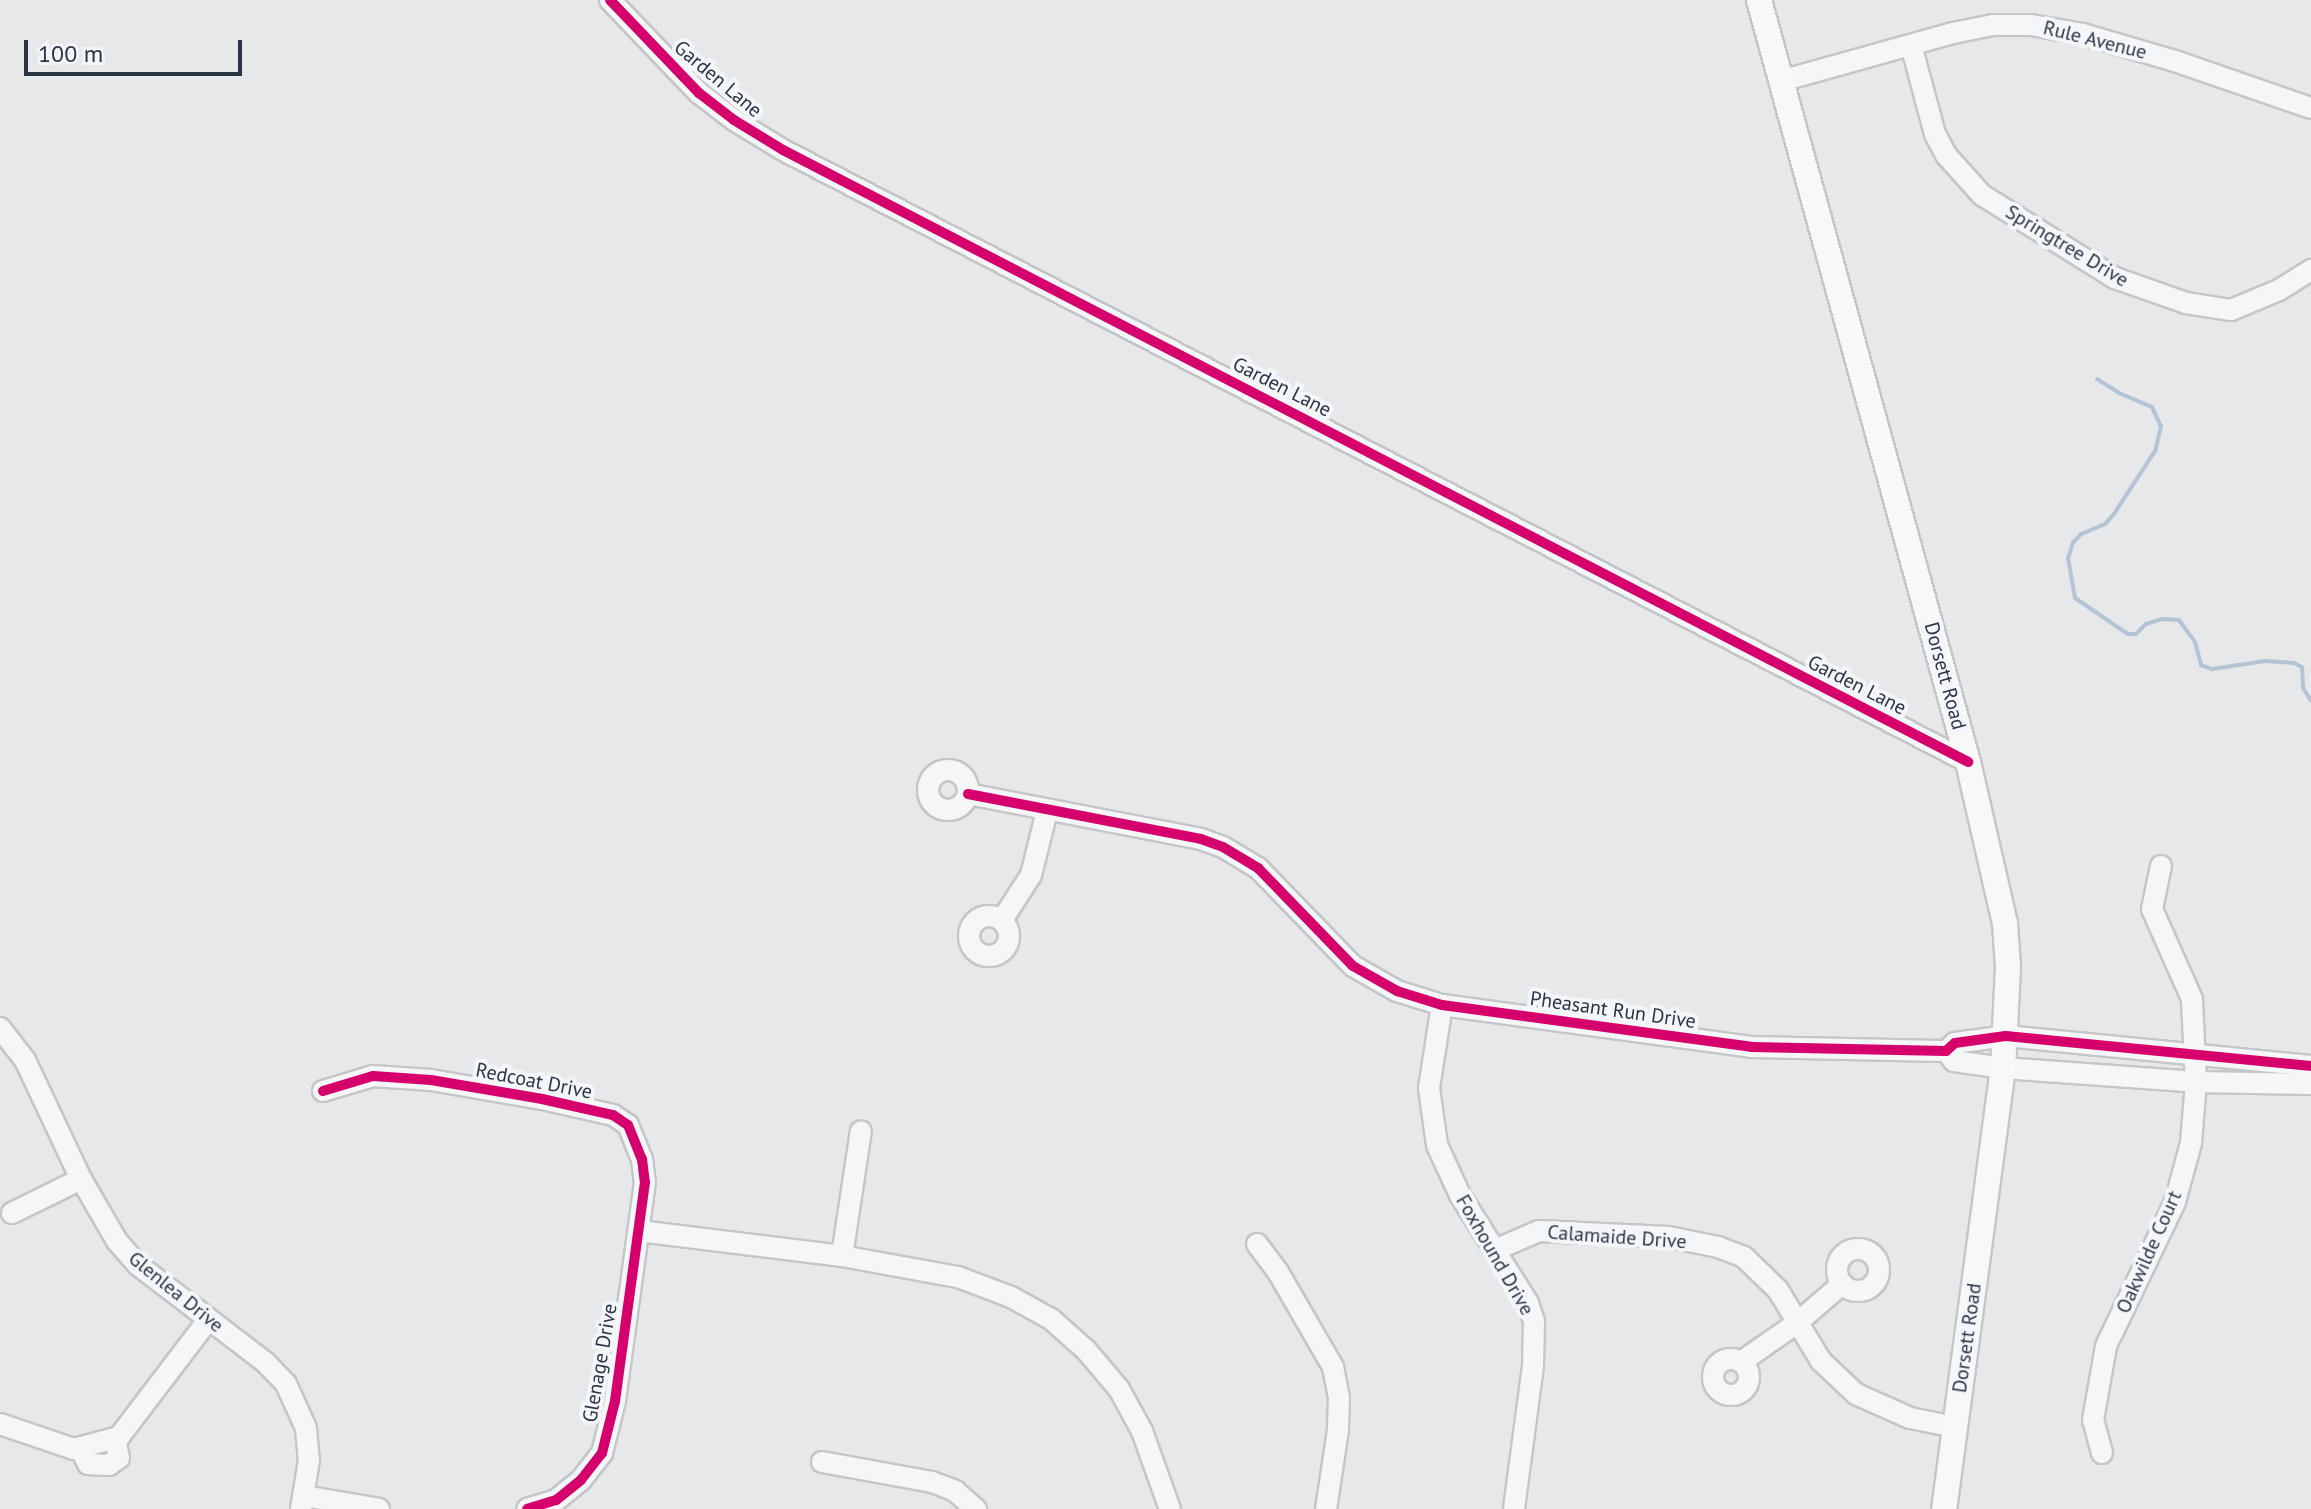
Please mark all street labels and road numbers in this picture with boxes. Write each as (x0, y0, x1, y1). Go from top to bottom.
street label: Rule Avenue (2041, 16, 2149, 64)
street label: Garden Lane (669, 35, 767, 123)
street label: Springtree Drive (2001, 200, 2133, 292)
street label: Garden Lane (1229, 352, 1335, 422)
street label: Dorsett Road (1919, 620, 1971, 732)
street label: Garden Lane (1804, 650, 1910, 720)
street label: Pheasant Run Drive (1529, 986, 1697, 1034)
street label: Redcoat Drive (474, 1058, 594, 1104)
street label: Oakwilde Court (2111, 1187, 2187, 1317)
street label: Foxhound Drive (1451, 1190, 1539, 1320)
street label: Calamaide Drive (1547, 1220, 1687, 1254)
street label: Glenlea Drive (124, 1246, 228, 1338)
street label: Dorsett Road (1947, 1282, 1987, 1394)
street label: Glenage Drive (578, 1302, 622, 1424)

